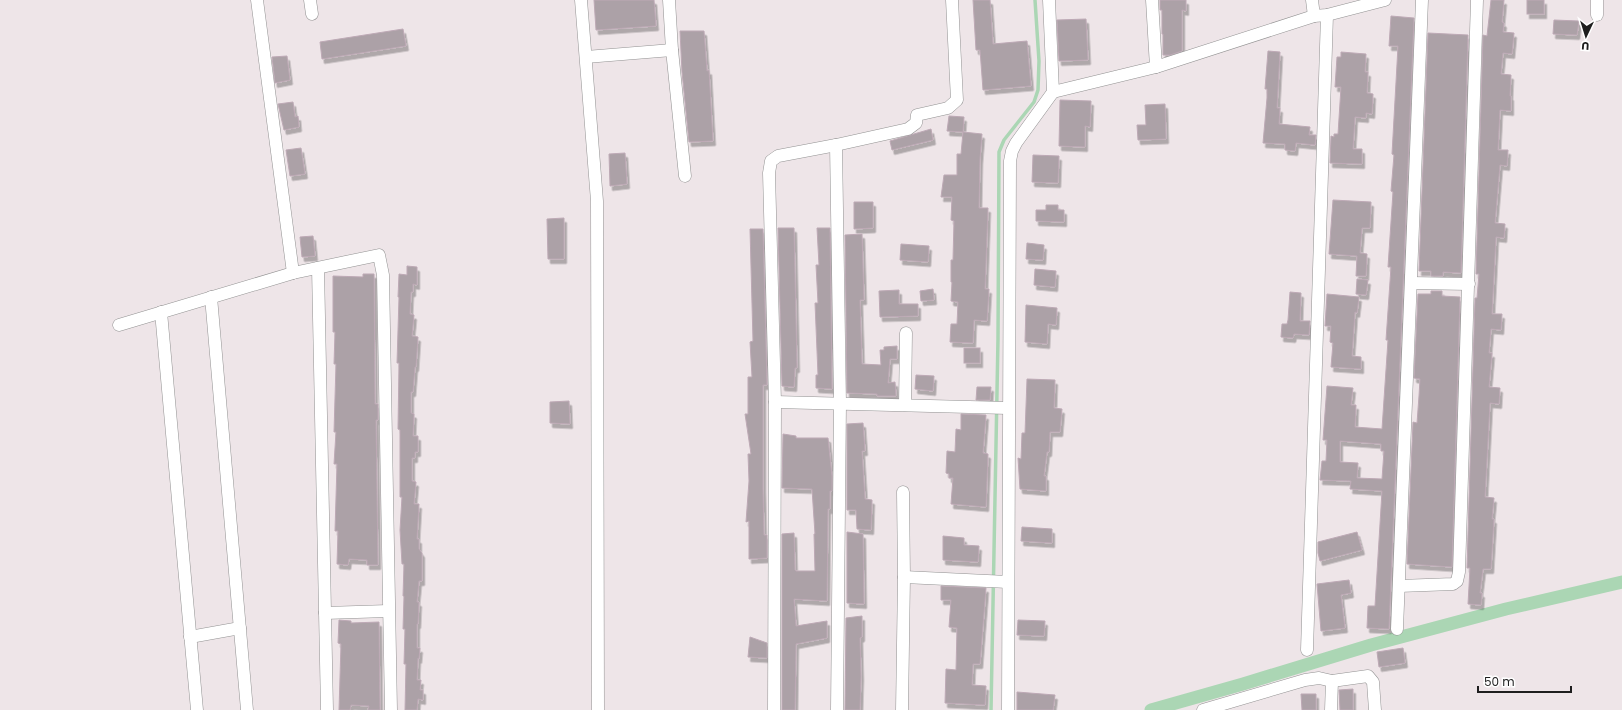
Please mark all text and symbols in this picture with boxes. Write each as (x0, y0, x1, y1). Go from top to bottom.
north arrow (1566, 16, 1606, 56)
text: U (1581, 38, 1590, 54)
scale bar (1478, 668, 1571, 694)
text: 50 m (1484, 673, 1515, 690)

